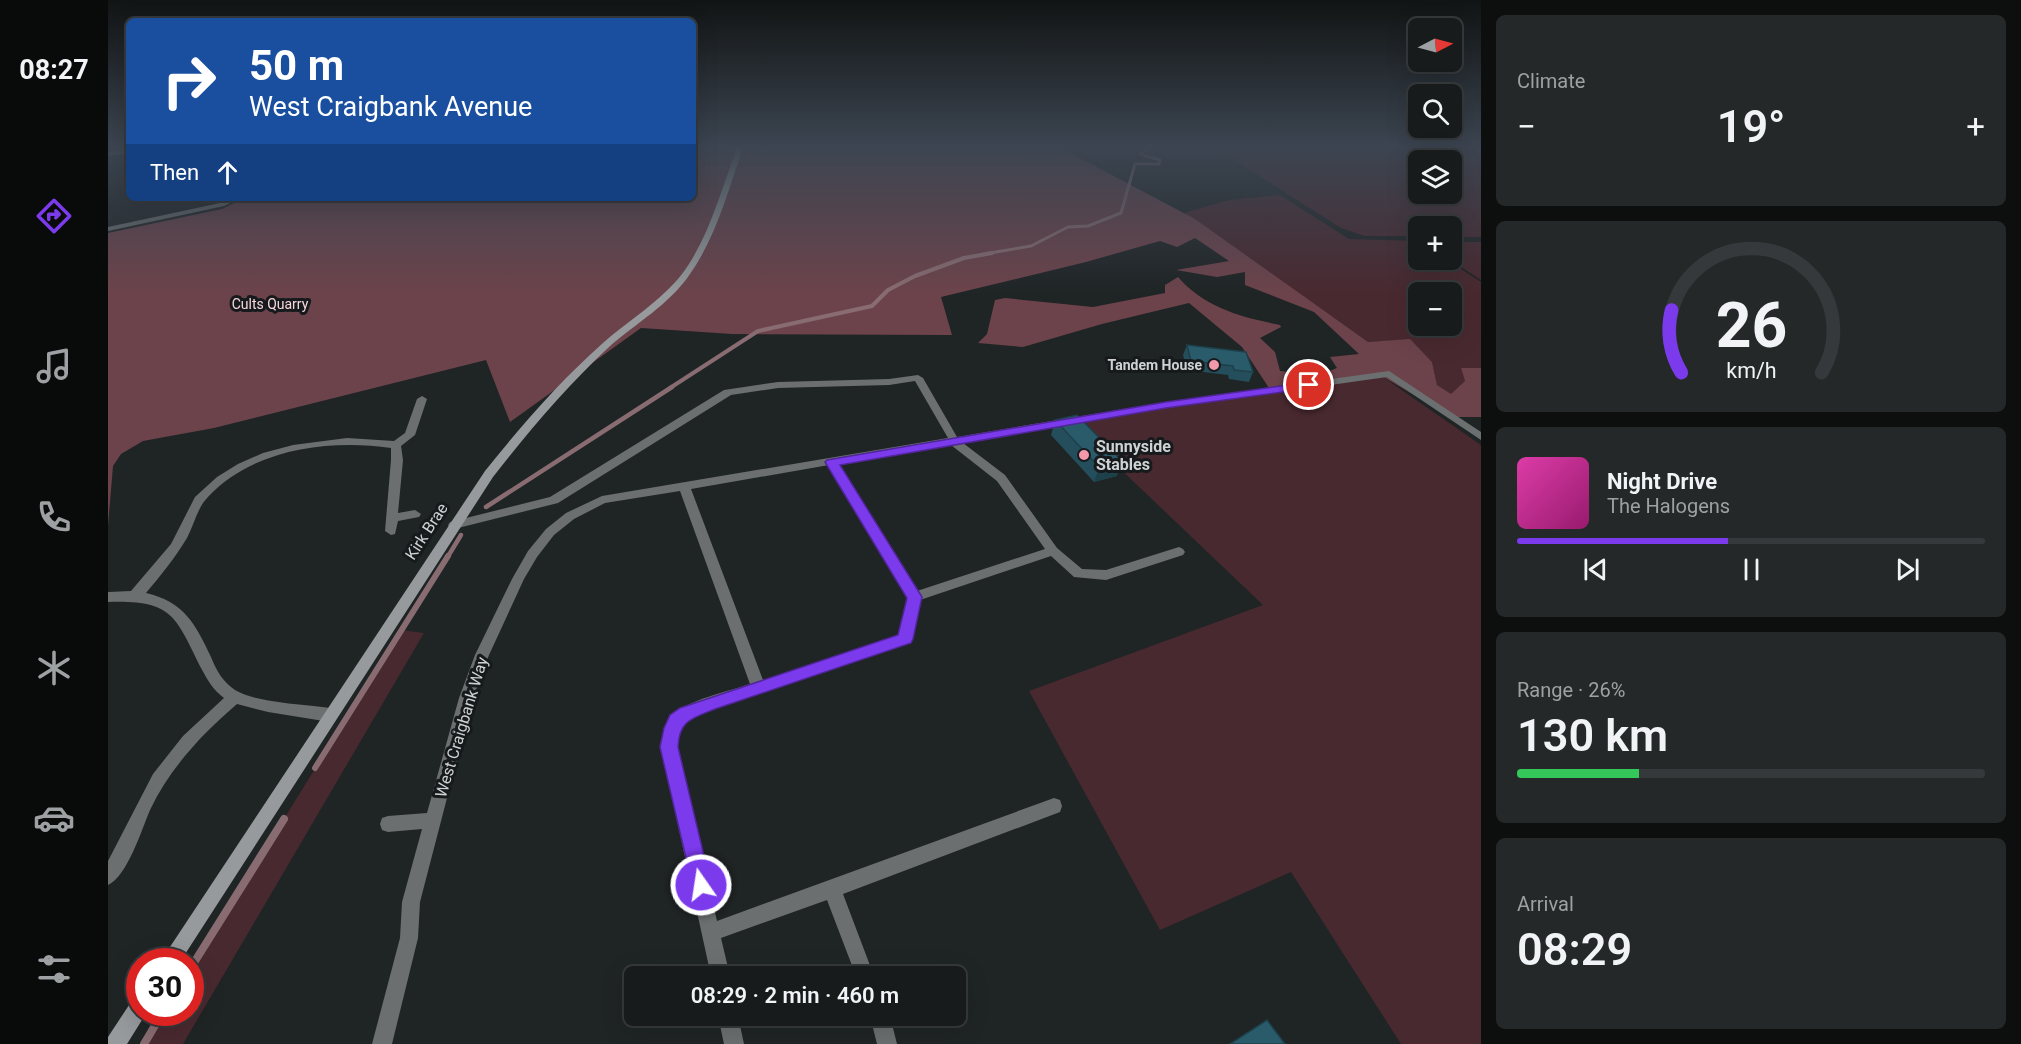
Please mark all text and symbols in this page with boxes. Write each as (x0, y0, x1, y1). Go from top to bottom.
north arrow (1408, 18, 1462, 72)
map controls (1408, 18, 1462, 336)
text: 50 m (249, 41, 344, 90)
icon: right (150, 42, 228, 120)
text: 08:27 (19, 54, 89, 86)
text: Climate (1517, 69, 1585, 93)
button: search (1408, 84, 1462, 138)
text: West Craigbank Avenue (249, 91, 532, 123)
text: 19° (1717, 100, 1785, 153)
text: − (1517, 107, 1536, 146)
text: + (1966, 107, 1985, 146)
button: layers (1408, 150, 1462, 204)
icon: ahead (211, 156, 244, 189)
text: Then (150, 160, 199, 185)
icon: directions (33, 195, 75, 237)
button: + (1408, 216, 1462, 270)
button: − (1408, 282, 1462, 336)
text: 26 (1715, 289, 1787, 362)
park label: Cults Quarry (232, 296, 309, 312)
icon: music (33, 345, 75, 387)
place label: Tandem House (1108, 357, 1202, 373)
marker: Tandem House (1207, 358, 1221, 372)
pin (1283, 359, 1334, 410)
text: km/h (1726, 359, 1776, 384)
icon: arrive (1292, 368, 1325, 401)
place label: Sunnyside Stables (1096, 437, 1171, 474)
marker: Sunnyside Stables (1077, 448, 1091, 462)
text: Night Drive (1607, 469, 1717, 494)
text: The Halogens (1607, 494, 1730, 518)
icon: phone (33, 496, 75, 538)
street label: Kirk Brae (401, 499, 452, 563)
icon: previous (1579, 553, 1612, 586)
icon: pause (1735, 553, 1768, 586)
icon: next (1891, 553, 1924, 586)
icon: climate (33, 647, 75, 689)
street label: West Craigbank Way (431, 654, 492, 800)
text: Range · 26% (1517, 678, 1625, 702)
text: 130 km (1517, 709, 1668, 762)
icon: car (33, 797, 75, 839)
position arrow (669, 853, 733, 917)
text: Arrival (1517, 892, 1574, 916)
text: 08:29 (1517, 923, 1632, 976)
icon: filters (33, 948, 75, 990)
speed limit sign: 30 (126, 948, 204, 1026)
text: 08:29 · 2 min · 460 m (691, 983, 899, 1008)

